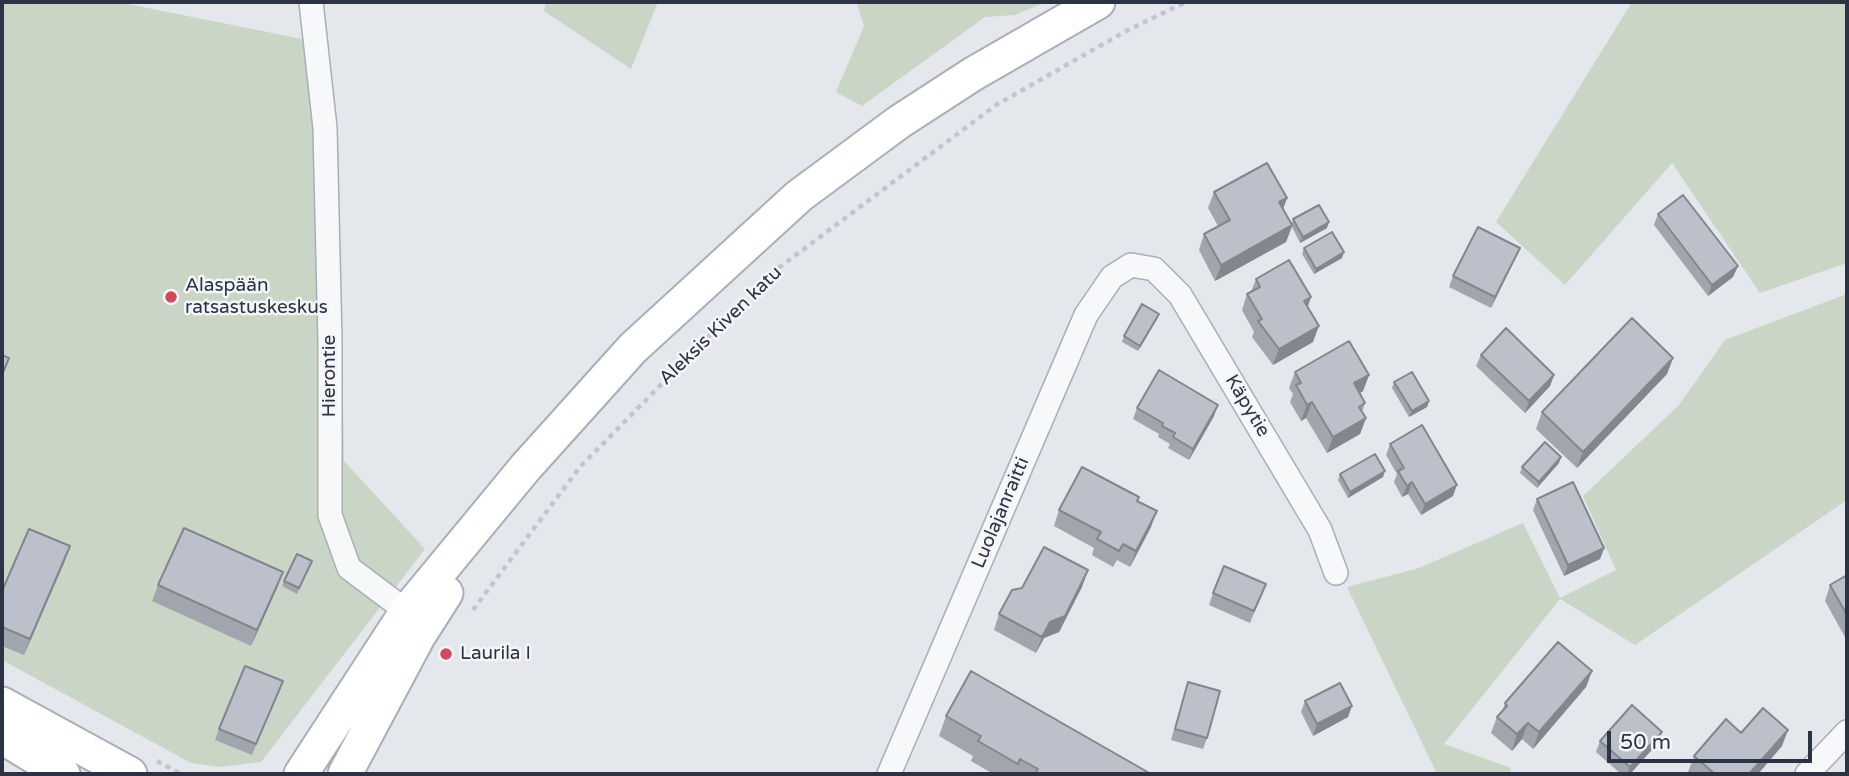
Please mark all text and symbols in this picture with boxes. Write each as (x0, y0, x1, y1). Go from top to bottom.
street label: Aleksis Kiven katu (655, 262, 787, 390)
place label: Alaspään ratsastuskeskus (185, 275, 328, 319)
marker: Alaspään ratsastuskeskus (163, 289, 179, 305)
street label: Hierontie (319, 335, 341, 417)
street label: Käpytie (1220, 371, 1274, 441)
street label: Luolajanraitti (967, 454, 1035, 572)
place label: Laurila I (460, 643, 531, 665)
marker: Laurila I (438, 646, 454, 662)
scale bar (1611, 716, 1816, 760)
text: 50 m (1620, 730, 1671, 755)

